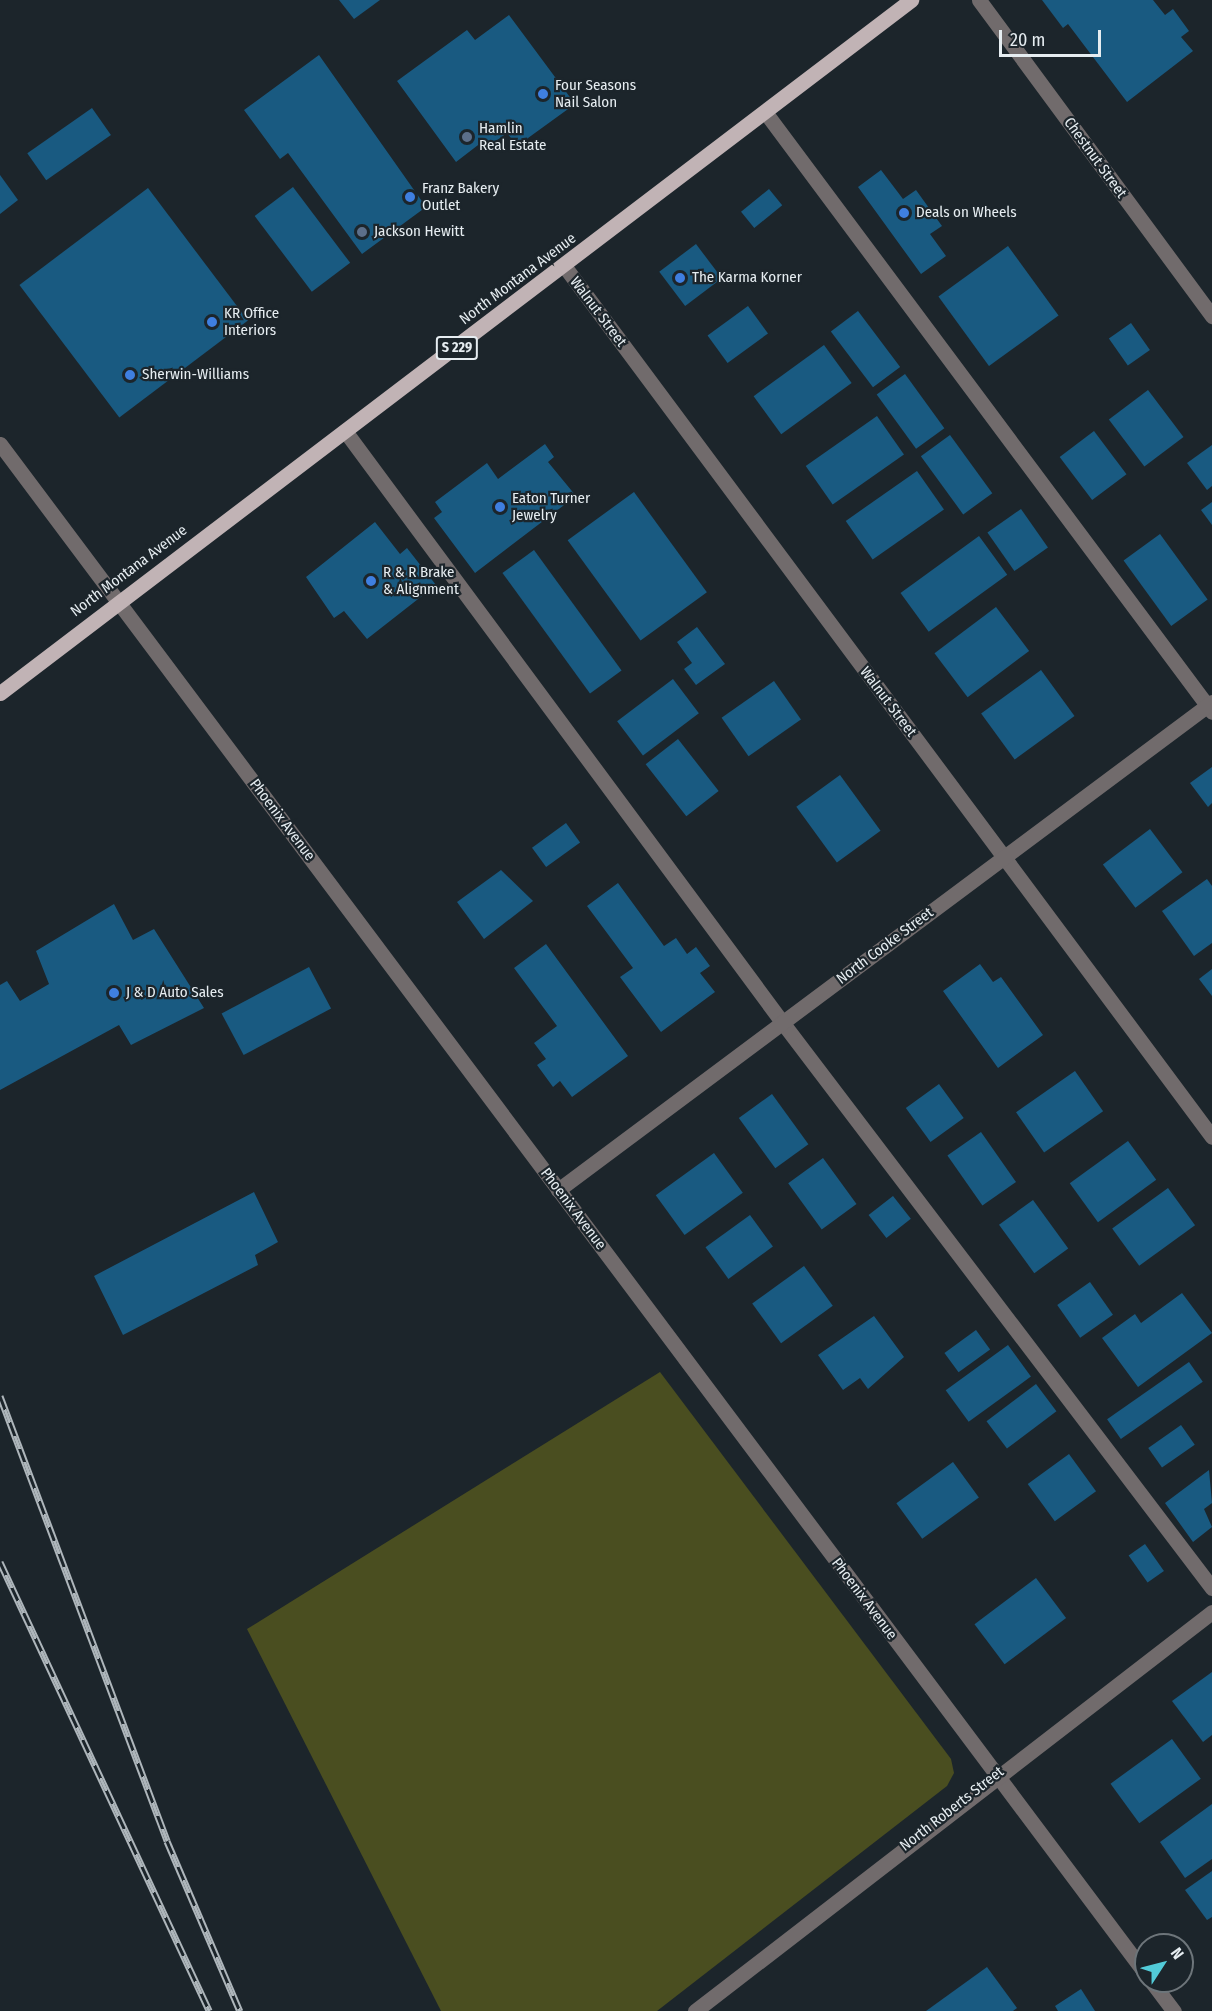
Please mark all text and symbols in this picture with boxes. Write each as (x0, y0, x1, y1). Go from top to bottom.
scale bar (1002, 18, 1104, 56)
text: 20 m (1010, 29, 1045, 51)
place label: Four Seasons Nail Salon (555, 76, 636, 111)
marker: Four Seasons Nail Salon (536, 87, 550, 101)
street label: Chestnut Street (1060, 114, 1130, 202)
place label: Hamlin Real Estate (479, 119, 547, 154)
marker: Hamlin Real Estate (460, 130, 474, 144)
place label: Franz Bakery Outlet (422, 179, 499, 214)
marker: Franz Bakery Outlet (403, 190, 417, 204)
place label: Deals on Wheels (916, 204, 1017, 222)
marker: Deals on Wheels (897, 206, 911, 220)
place label: Jackson Hewitt (374, 223, 464, 241)
marker: Jackson Hewitt (355, 225, 369, 239)
street label: North Montana Avenue (456, 229, 580, 329)
place label: The Karma Korner (692, 269, 802, 287)
marker: The Karma Korner (673, 271, 687, 285)
street label: Walnut Street (566, 273, 630, 351)
place label: KR Office Interiors (224, 304, 279, 339)
marker: KR Office Interiors (205, 315, 219, 329)
road number: S 229 (434, 337, 480, 359)
place label: Sherwin-Williams (142, 366, 249, 384)
marker: Sherwin-Williams (123, 368, 137, 382)
place label: Eaton Turner Jewelry (512, 489, 590, 524)
marker: Eaton Turner Jewelry (493, 500, 507, 514)
street label: North Montana Avenue (67, 521, 191, 621)
place label: R & R Brake & Alignment (383, 563, 459, 598)
marker: R & R Brake & Alignment (364, 574, 378, 588)
street label: Walnut Street (856, 663, 920, 741)
street label: Phoenix Avenue (245, 776, 319, 864)
street label: North Cooke Street (833, 904, 937, 988)
place label: J & D Auto Sales (126, 984, 224, 1002)
marker: J & D Auto Sales (107, 986, 121, 1000)
street label: Phoenix Avenue (536, 1165, 610, 1253)
street label: Phoenix Avenue (827, 1555, 901, 1643)
street label: North Roberts Street (897, 1763, 1007, 1855)
north arrow (1134, 1933, 1194, 1993)
text: N (1167, 1944, 1188, 1963)

